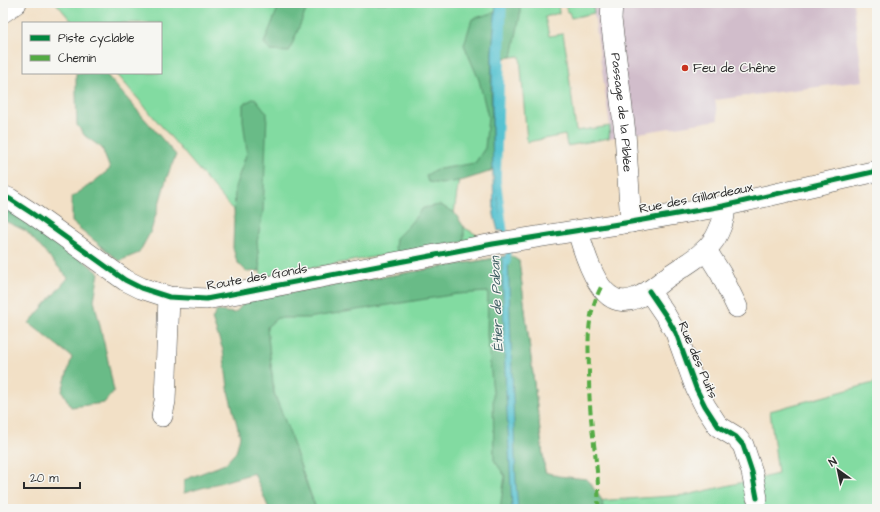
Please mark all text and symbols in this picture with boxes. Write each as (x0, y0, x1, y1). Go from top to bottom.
legend (22, 22, 162, 74)
text: Piste cyclable (58, 30, 135, 48)
text: Chemin (58, 50, 96, 67)
street label: Passage de la Piblée (606, 52, 637, 173)
place label: Feu de Chêne (693, 59, 776, 77)
marker: Feu de Chêne (680, 63, 690, 73)
street label: Rue des Gillardeaux (638, 178, 755, 218)
water label: Étier de Paban (485, 255, 509, 352)
street label: Route des Gonds (205, 259, 309, 295)
street label: Rue des Puits (674, 319, 723, 402)
north arrow (818, 450, 858, 490)
text: N (826, 454, 840, 470)
scale bar (24, 464, 80, 490)
text: 20 m (30, 470, 59, 487)

